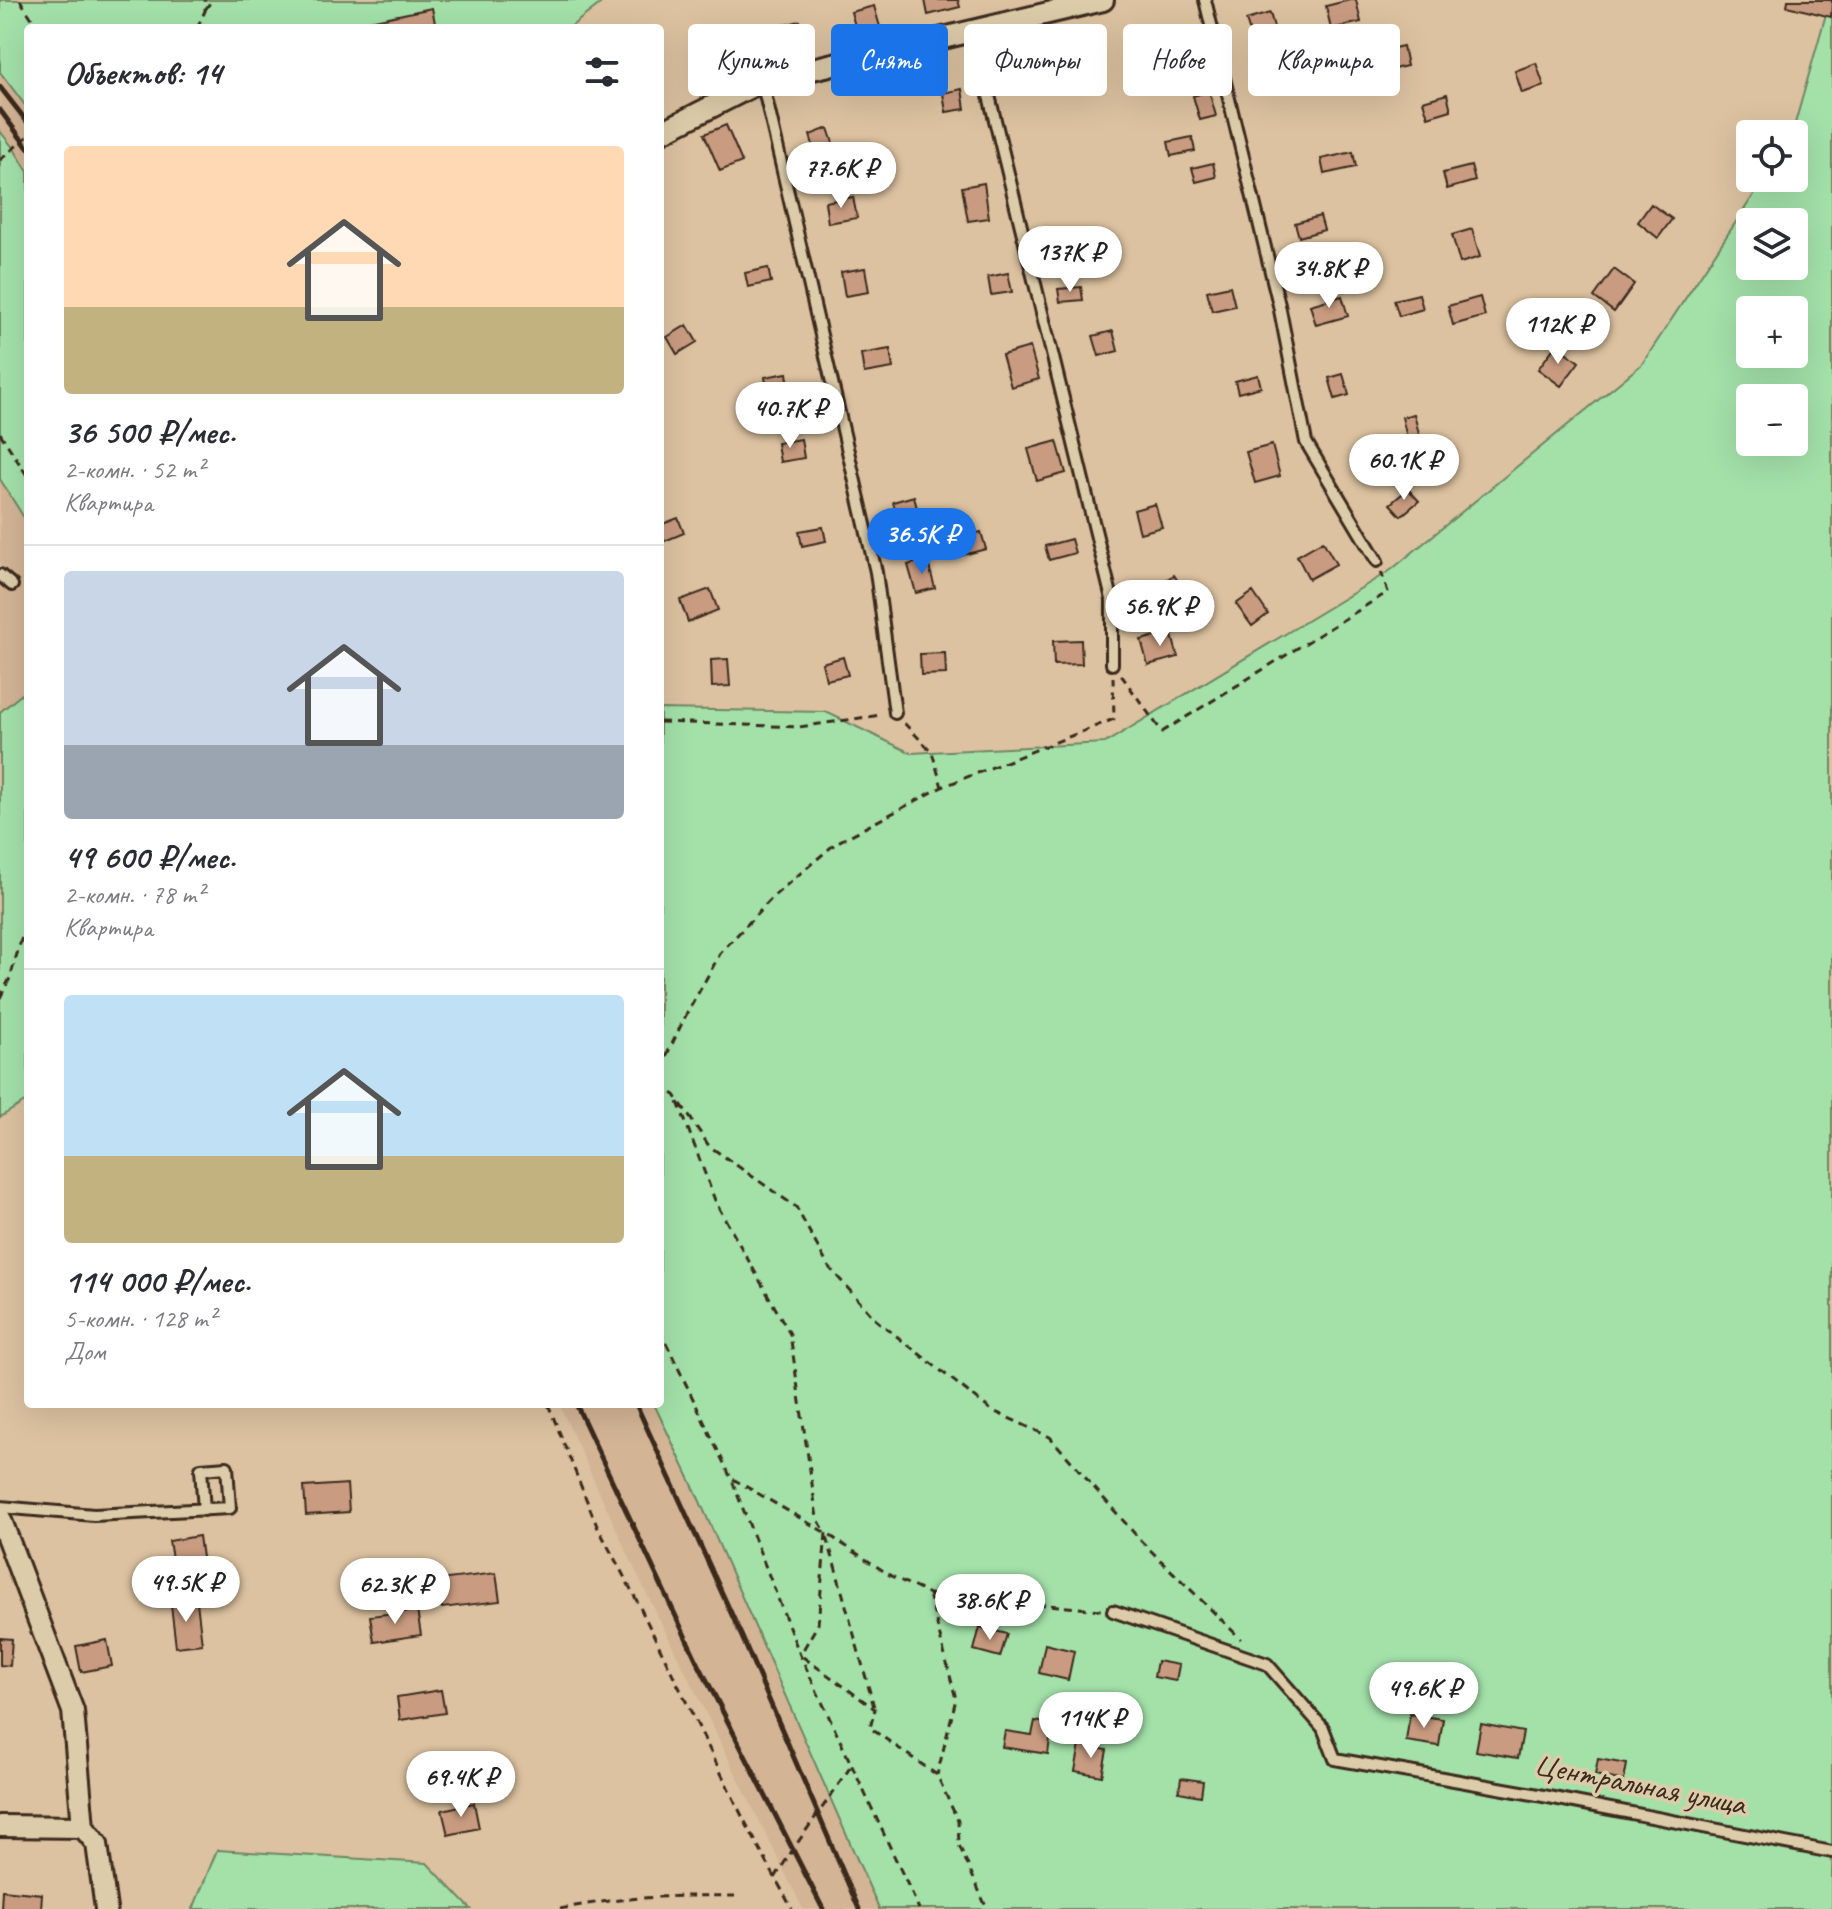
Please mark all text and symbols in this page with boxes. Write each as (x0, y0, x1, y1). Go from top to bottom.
chip: Купить (688, 24, 815, 96)
chip: Снять (831, 24, 948, 96)
chip: Фильтры (964, 24, 1107, 96)
chip: Новое (1123, 24, 1232, 96)
chip: Квартира (1248, 24, 1400, 96)
icon: filters (580, 50, 624, 94)
text: Объектов: 14 (64, 51, 222, 94)
map controls (1736, 120, 1808, 456)
button: locate (1736, 120, 1808, 192)
pin: 77.6K ₽ (767, 142, 915, 210)
text: 77.6K ₽ (804, 151, 878, 184)
icon: home (272, 198, 416, 342)
button: layers (1736, 208, 1808, 280)
pin: 137K ₽ (1005, 226, 1135, 294)
text: 137K ₽ (1036, 235, 1104, 268)
pin: 34.8K ₽ (1255, 242, 1403, 310)
text: 34.8K ₽ (1292, 251, 1366, 284)
button: + (1736, 296, 1808, 368)
pin: 112K ₽ (1493, 298, 1623, 366)
text: 112K ₽ (1524, 307, 1592, 340)
pin: 40.7K ₽ (716, 382, 864, 450)
button: − (1736, 384, 1808, 456)
text: 40.7K ₽ (753, 391, 827, 424)
text: 36 500 ₽/мес. (64, 410, 235, 453)
pin: 60.1K ₽ (1330, 434, 1478, 502)
text: 60.1K ₽ (1367, 443, 1441, 476)
text: 2-комн. · 52 m² (64, 453, 204, 486)
text: Квартира (64, 486, 153, 519)
pin: 36.5K ₽ (848, 508, 996, 576)
text: 36.5K ₽ (885, 517, 959, 550)
pin: 56.9K ₽ (1086, 580, 1234, 648)
text: 56.9K ₽ (1123, 589, 1197, 622)
icon: home (272, 623, 416, 767)
text: 49 600 ₽/мес. (64, 835, 236, 878)
text: 2-комн. · 78 m² (64, 878, 204, 911)
text: Квартира (64, 911, 153, 944)
icon: home (272, 1047, 416, 1191)
text: 114 000 ₽/мес. (64, 1259, 251, 1302)
text: 5-комн. · 128 m² (64, 1302, 216, 1335)
text: Дом (64, 1335, 106, 1368)
pin: 49.5K ₽ (112, 1556, 260, 1624)
pin: 62.3K ₽ (321, 1558, 469, 1626)
text: 49.5K ₽ (150, 1565, 222, 1598)
text: 62.3K ₽ (358, 1567, 432, 1600)
pin: 38.6K ₽ (916, 1574, 1064, 1642)
text: 38.6K ₽ (953, 1583, 1027, 1616)
pin: 49.6K ₽ (1350, 1662, 1498, 1730)
text: 49.6K ₽ (1387, 1671, 1461, 1704)
pin: 114K ₽ (1026, 1692, 1156, 1760)
text: 114K ₽ (1057, 1701, 1125, 1734)
street label: Центральная улица (1531, 1743, 1751, 1825)
pin: 69.4K ₽ (387, 1751, 535, 1819)
text: 69.4K ₽ (424, 1760, 498, 1793)

